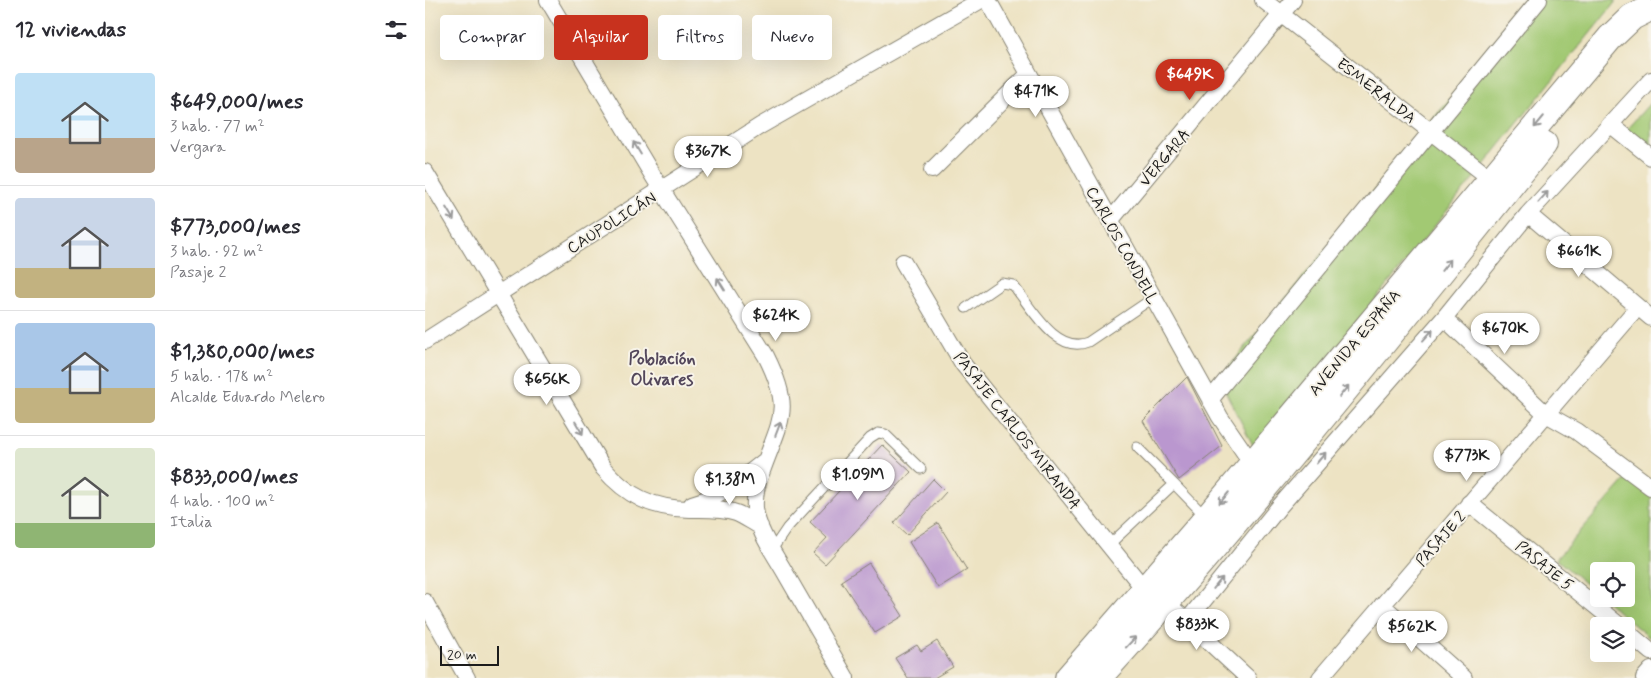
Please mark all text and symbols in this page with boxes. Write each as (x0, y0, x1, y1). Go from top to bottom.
chip: Comprar (440, 15, 544, 60)
chip: Alquilar (554, 15, 648, 60)
chip: Filtros (658, 15, 742, 60)
chip: Nuevo (752, 15, 832, 60)
text: 12 viviendas (15, 16, 126, 44)
icon: filters (382, 16, 410, 44)
street label: ESMERALDA (1332, 54, 1420, 129)
pin: $649K (1155, 58, 1225, 101)
text: $649K (1166, 64, 1214, 85)
pin: $471K (1001, 76, 1071, 118)
text: $471K (1014, 81, 1058, 102)
text: $649,000/mes (170, 88, 303, 116)
icon: home (55, 93, 115, 153)
text: 3 hab. · 77 m² (170, 116, 265, 137)
one-way arrow (1533, 116, 1545, 129)
street label: VERGARA (1135, 125, 1196, 191)
pin: $367K (673, 136, 743, 178)
text: Vergara (170, 137, 226, 158)
text: $367K (685, 141, 731, 162)
one-way arrow (631, 142, 641, 156)
street label: CARLOS CONDELL (1081, 183, 1163, 309)
street label: CAUPOLICÁN (563, 187, 660, 259)
one-way arrow (1537, 191, 1549, 204)
one-way arrow (445, 207, 455, 221)
text: $773,000/mes (170, 213, 301, 241)
icon: home (55, 218, 115, 278)
pin: $661K (1544, 236, 1614, 278)
text: 3 hab. · 92 m² (170, 241, 263, 262)
text: $661K (1557, 241, 1601, 262)
one-way arrow (1440, 259, 1451, 272)
text: Pasaje 2 (170, 262, 226, 283)
one-way arrow (715, 277, 726, 291)
street label: AVENIDA ESPAÑA (1304, 285, 1406, 401)
pin: $624K (741, 300, 811, 342)
text: $624K (753, 305, 799, 326)
pin: $670K (1470, 312, 1540, 355)
text: $670K (1482, 318, 1528, 339)
one-way arrow (1422, 329, 1434, 342)
text: $1,380,000/mes (170, 338, 315, 366)
icon: home (55, 343, 115, 403)
district label: Población Olivares (628, 347, 696, 392)
street label: PASAJE CARLOS MIRANDA (949, 348, 1085, 514)
pin: $656K (512, 364, 582, 406)
text: 5 hab. · 178 m² (170, 366, 273, 387)
text: $656K (525, 369, 569, 390)
one-way arrow (1338, 385, 1349, 398)
text: Alcalde Eduardo Melero (170, 387, 325, 408)
one-way arrow (575, 421, 585, 435)
one-way arrow (774, 422, 783, 437)
pin: $773K (1432, 440, 1502, 482)
text: $773K (1445, 445, 1490, 466)
one-way arrow (1316, 452, 1327, 465)
pin: $1.09M (817, 458, 899, 501)
text: $833,000/mes (170, 463, 298, 491)
pin: $1.38M (689, 464, 771, 506)
text: $1.09M (832, 464, 884, 485)
icon: home (55, 468, 115, 528)
text: $1.38M (705, 469, 755, 490)
text: 4 hab. · 100 m² (170, 491, 275, 512)
one-way arrow (1218, 491, 1229, 504)
street label: PASAJE 2 (1411, 507, 1471, 571)
text: Italia (170, 512, 212, 533)
street label: PASAJE 5 (1511, 536, 1577, 596)
map controls (1590, 562, 1635, 662)
button: locate (1590, 562, 1635, 607)
one-way arrow (1212, 577, 1223, 590)
pin: $833K (1162, 608, 1232, 651)
pin: $562K (1377, 610, 1447, 653)
text: $833K (1175, 614, 1219, 635)
text: $562K (1388, 616, 1436, 637)
button: layers (1590, 617, 1635, 662)
one-way arrow (1125, 636, 1137, 649)
scale bar (440, 643, 499, 666)
text: 20 m (447, 646, 477, 664)

